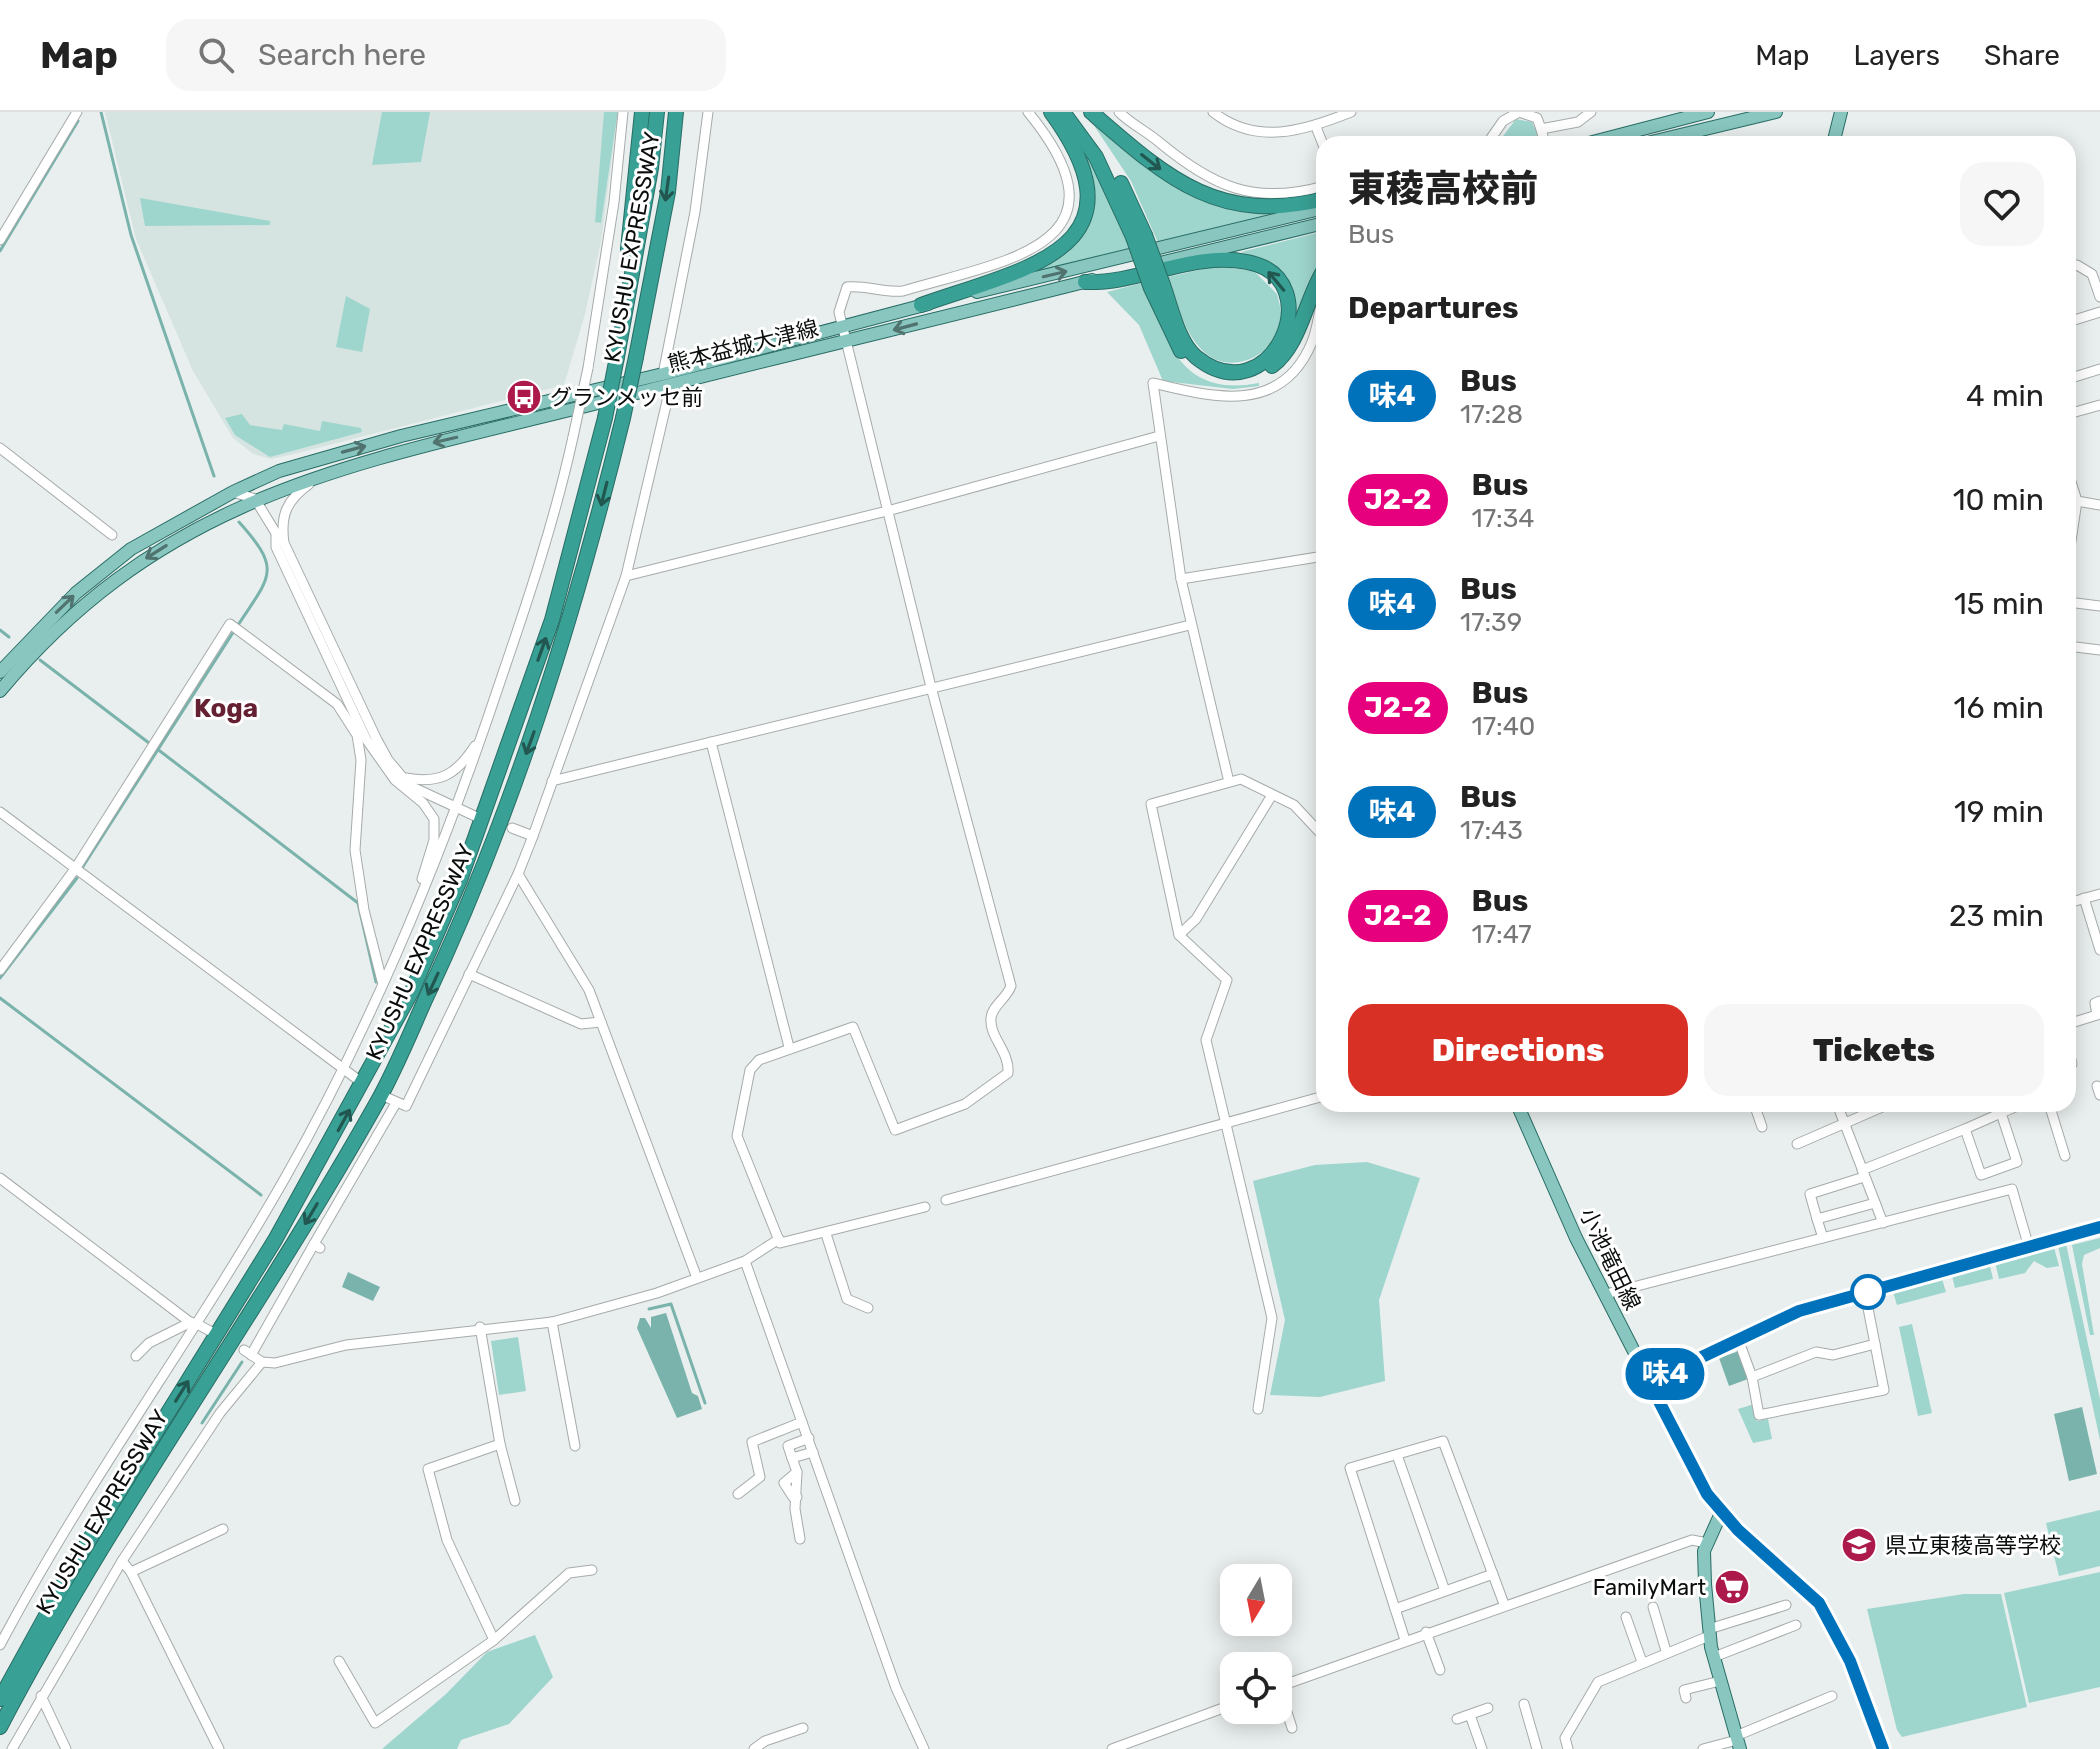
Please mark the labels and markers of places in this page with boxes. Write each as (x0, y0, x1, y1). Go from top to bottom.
bus stop icon: グランメッセ前 (505, 378, 543, 416)
place label: グランメッセ前 (550, 384, 703, 411)
unlabelled marker (1851, 1275, 1885, 1309)
school or university icon: 県立東稜高等学校 (1840, 1526, 1878, 1564)
place label: 県立東稜高等学校 (1885, 1532, 2061, 1559)
supermarket icon: FamilyMart (1713, 1568, 1751, 1606)
place label: FamilyMart (1593, 1574, 1706, 1601)

